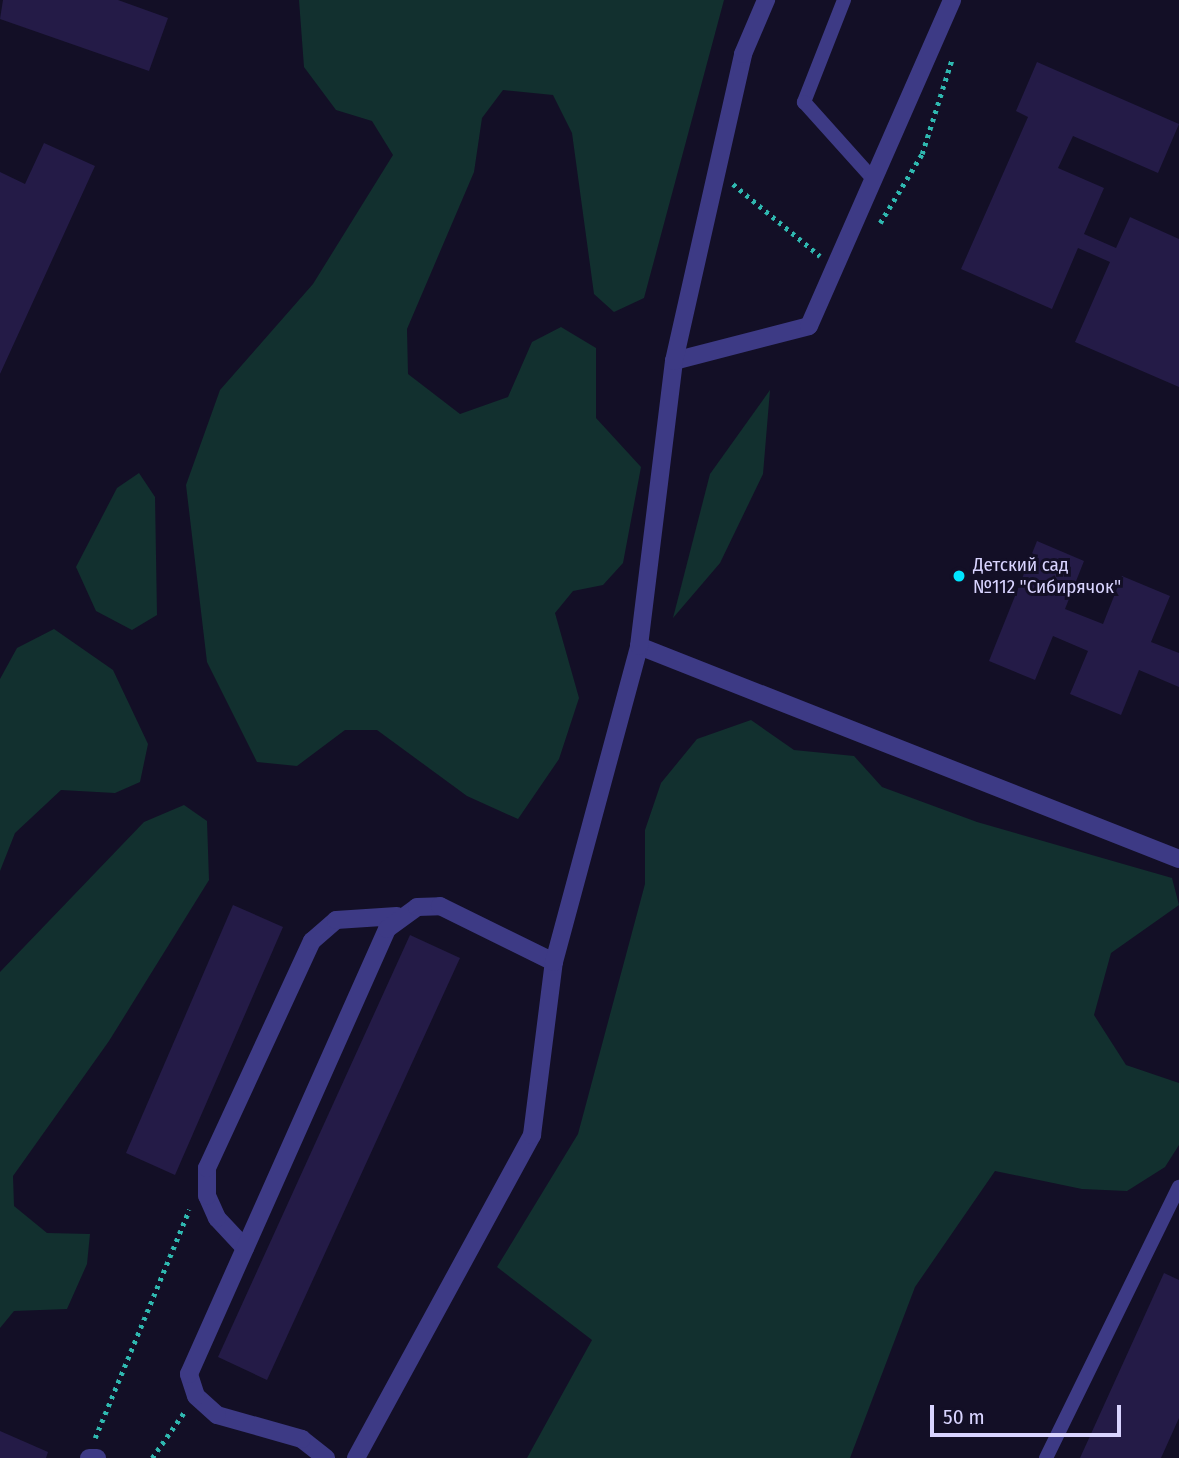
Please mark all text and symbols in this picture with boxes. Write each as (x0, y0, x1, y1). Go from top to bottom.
place label: Детский сад №112 "Сибирячок" (973, 554, 1121, 598)
marker: Детский сад №112 "Сибирячок" (951, 568, 967, 584)
scale bar (934, 1392, 1125, 1436)
text: 50 m (943, 1404, 985, 1430)

